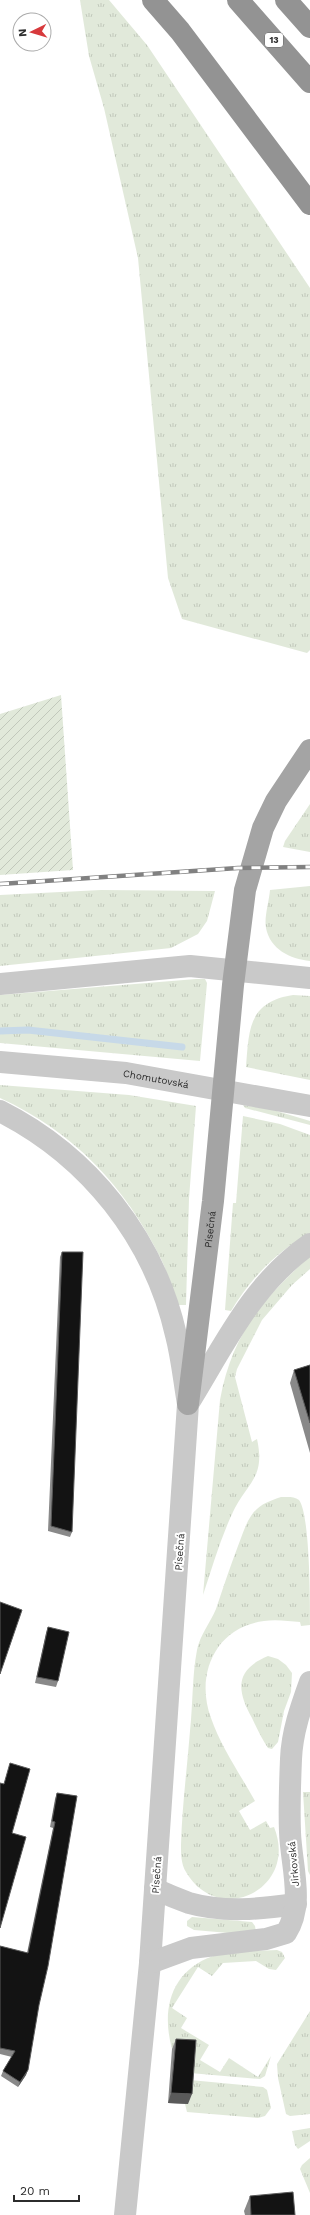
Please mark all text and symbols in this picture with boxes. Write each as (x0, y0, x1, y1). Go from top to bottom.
north arrow (12, 12, 52, 52)
text: N (16, 28, 29, 37)
road number: 13 (265, 33, 283, 47)
street label: Chomutovská (122, 1068, 190, 1090)
street label: Písečná (202, 1210, 218, 1249)
street label: Písečná (173, 1533, 186, 1571)
street label: Jirkovská (286, 1841, 301, 1887)
street label: Písečná (150, 1856, 163, 1894)
scale bar (14, 2177, 79, 2203)
text: 20 m (20, 2184, 50, 2198)

